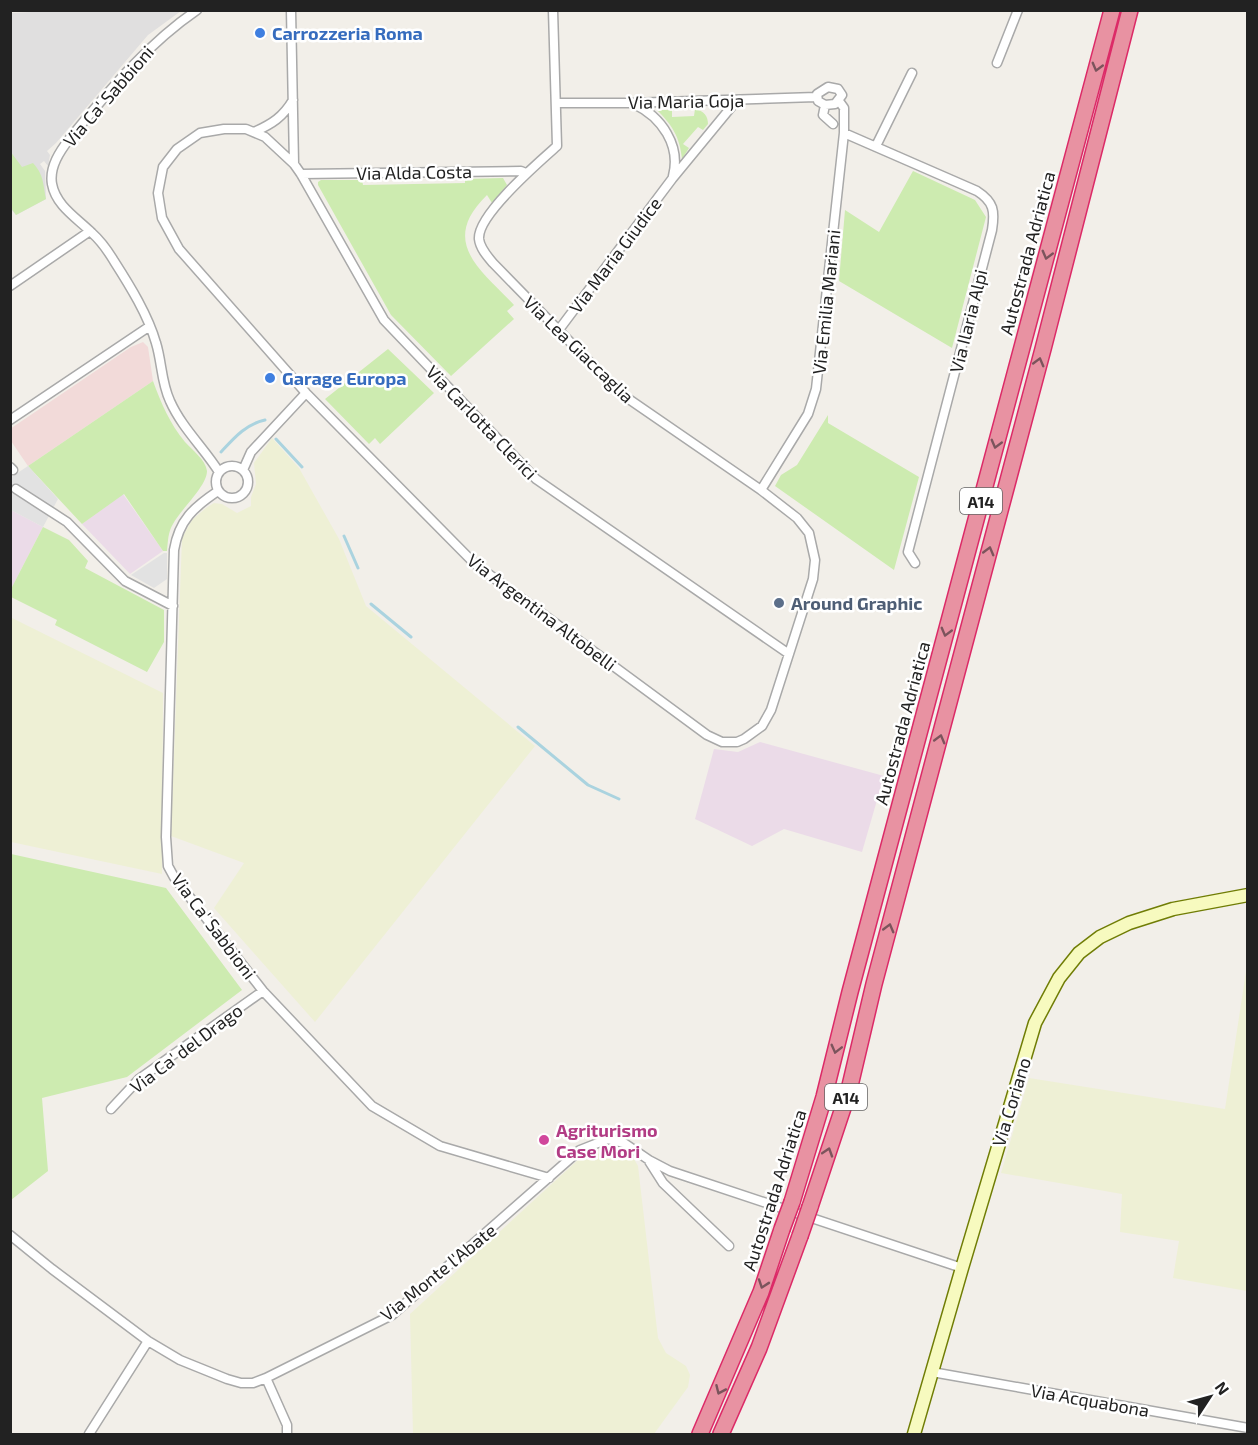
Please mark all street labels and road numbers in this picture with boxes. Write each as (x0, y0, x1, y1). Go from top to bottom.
street label: Via Ca' Sabbioni (58, 41, 158, 151)
street label: Via Maria Goja (628, 89, 744, 113)
street label: Via Alda Costa (356, 160, 472, 184)
street label: Autostrada Adriatica (995, 169, 1059, 337)
street label: Via Maria Giudice (564, 193, 666, 317)
street label: Via Emilia Mariani (807, 228, 845, 376)
street label: Via Ilaria Alpi (945, 267, 991, 375)
street label: Via Lea Giaccaglia (519, 291, 639, 407)
street label: Via Carlotta Clerici (422, 360, 542, 484)
road number: A14 (960, 488, 1002, 514)
street label: Via Argentina Altobelli (463, 549, 621, 675)
street label: Autostrada Adriatica (870, 639, 934, 807)
street label: Via Ca' Sabbioni (167, 869, 261, 983)
street label: Via Ca' del Drago (125, 999, 247, 1097)
street label: Via Coriano (987, 1055, 1035, 1149)
road number: A14 (825, 1084, 867, 1110)
street label: Autostrada Adriatica (738, 1106, 810, 1274)
street label: Via Monte l'Abate (376, 1219, 500, 1325)
street label: Via Acquabona (1029, 1379, 1151, 1421)

